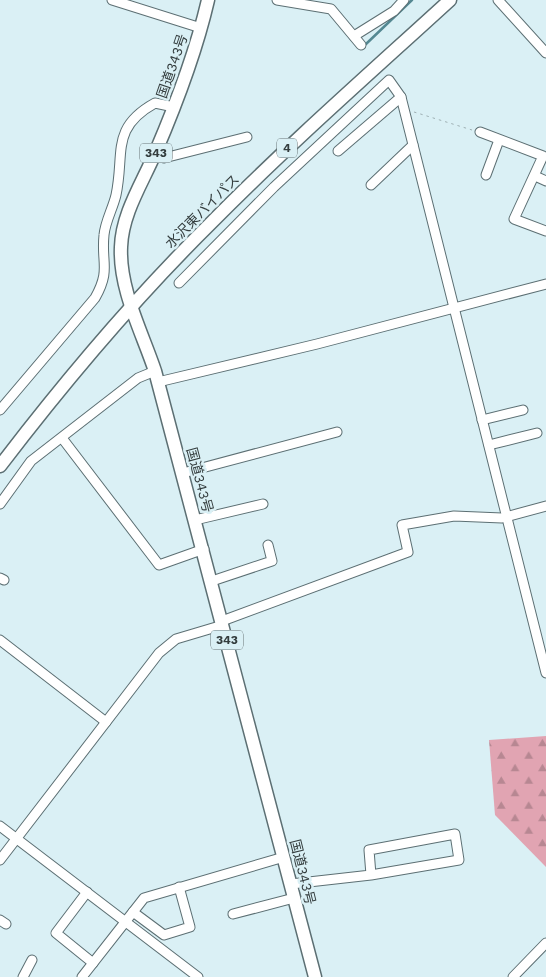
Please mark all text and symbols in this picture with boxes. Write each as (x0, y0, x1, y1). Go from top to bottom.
street label: 国道343号 (154, 32, 190, 100)
road number: 4 (277, 138, 297, 158)
road number: 343 (140, 144, 172, 162)
street label: 水沢東バイパス (162, 171, 242, 251)
street label: 国道343号 (184, 446, 216, 514)
road number: 343 (211, 630, 243, 650)
street label: 国道343号 (287, 838, 319, 906)

